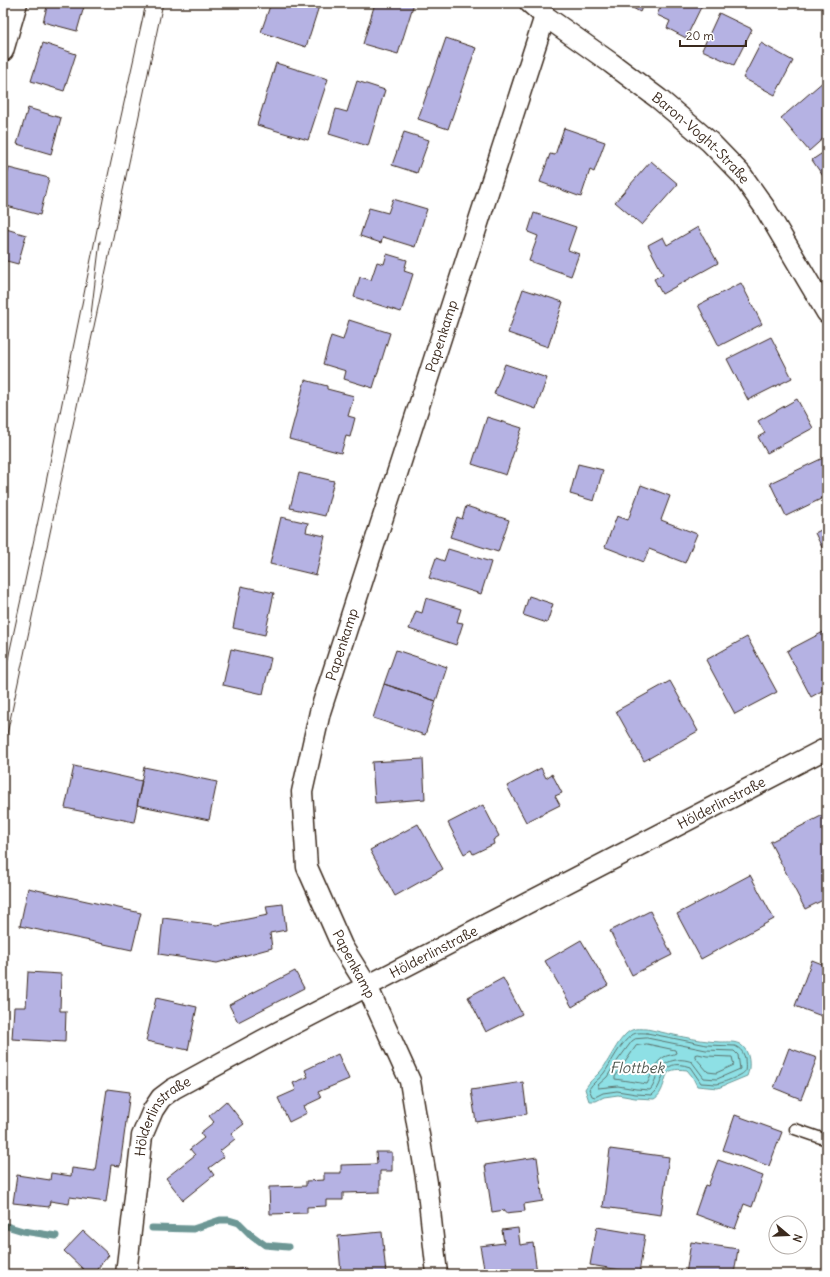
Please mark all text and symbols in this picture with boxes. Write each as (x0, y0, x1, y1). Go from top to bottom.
scale bar (680, 22, 746, 48)
text: 20 m (686, 28, 714, 43)
street label: Baron-Voght-Straße (648, 88, 754, 187)
street label: Papenkamp (421, 298, 462, 375)
street label: Papenkamp (322, 606, 362, 683)
street label: Hölderlinstraße (674, 773, 768, 833)
street label: Hölderlinstraße (386, 922, 481, 982)
street label: Papenkamp (328, 927, 380, 1001)
water label: Flottbek (610, 1058, 665, 1077)
street label: Hölderlinstraße (131, 1072, 194, 1157)
north arrow (768, 1215, 808, 1255)
text: N (790, 1232, 805, 1244)

